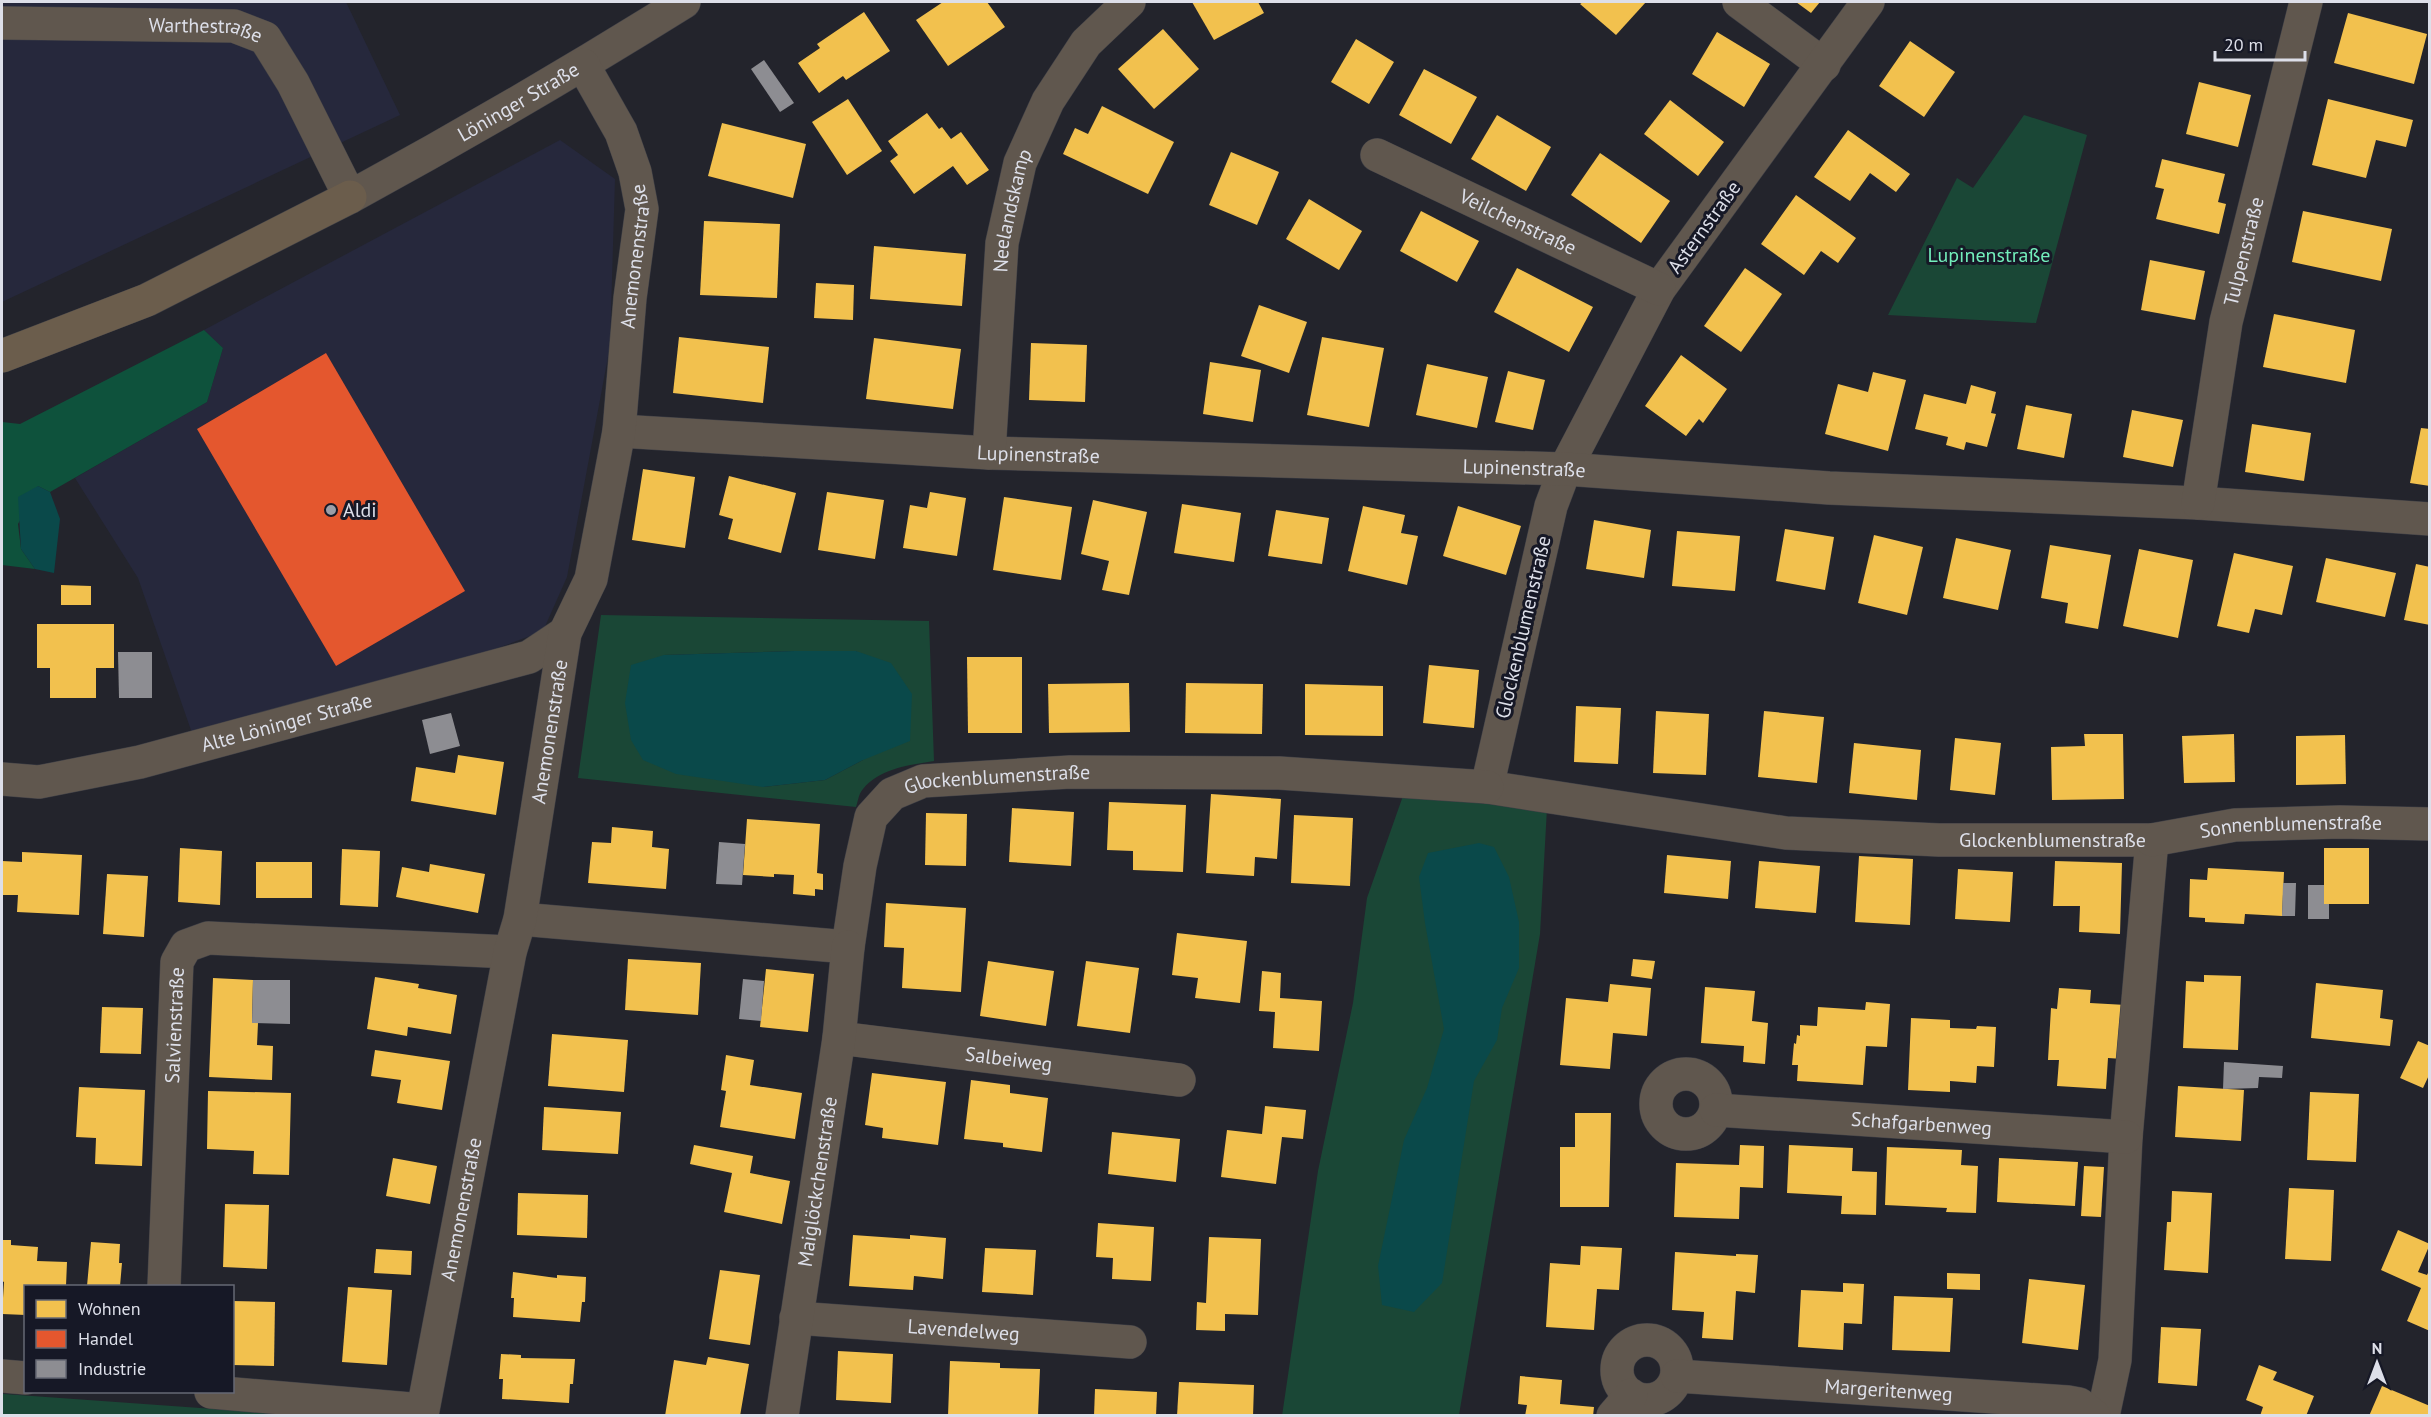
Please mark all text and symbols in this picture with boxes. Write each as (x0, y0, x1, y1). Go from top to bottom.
street label: Warthestraße (148, 12, 266, 49)
scale bar (2215, 24, 2305, 62)
text: 20 m (2224, 33, 2263, 56)
street label: Löninger Straße (453, 56, 584, 147)
street label: Neelandskamp (987, 144, 1038, 273)
street label: Asternstraße (1662, 175, 1746, 279)
street label: Anemonenstraße (614, 182, 655, 330)
street label: Veilchenstraße (1454, 183, 1581, 261)
street label: Tulpenstraße (2218, 194, 2270, 309)
park label: Lupinenstraße (1928, 242, 2050, 268)
street label: Lupinenstraße (976, 439, 1100, 469)
street label: Lupinenstraße (1462, 453, 1586, 483)
place label: Aldi (343, 497, 377, 523)
marker: Aldi (324, 503, 338, 517)
street label: Glockenblumenstraße (1489, 533, 1557, 721)
street label: Anemonenstraße (525, 658, 574, 806)
street label: Alte Löninger Straße (198, 687, 375, 758)
street label: Glockenblumenstraße (900, 759, 1090, 801)
street label: Sonnenblumenstraße (2197, 809, 2382, 844)
street label: Glockenblumenstraße (1959, 827, 2146, 853)
street label: Salvienstraße (159, 966, 190, 1084)
street label: Salbeiweg (963, 1041, 1054, 1077)
street label: Maiglöckchenstraße (792, 1095, 843, 1269)
street label: Schafgarbenweg (1850, 1106, 1993, 1141)
street label: Anemonenstraße (435, 1135, 487, 1283)
legend (24, 1285, 234, 1393)
text: Wohnen (78, 1297, 140, 1320)
street label: Lavendelweg (907, 1313, 1021, 1347)
text: Handel (78, 1327, 134, 1350)
north arrow (2347, 1333, 2407, 1393)
text: N (2372, 1338, 2382, 1358)
text: Industrie (78, 1357, 146, 1380)
street label: Margeritenweg (1824, 1373, 1954, 1407)

